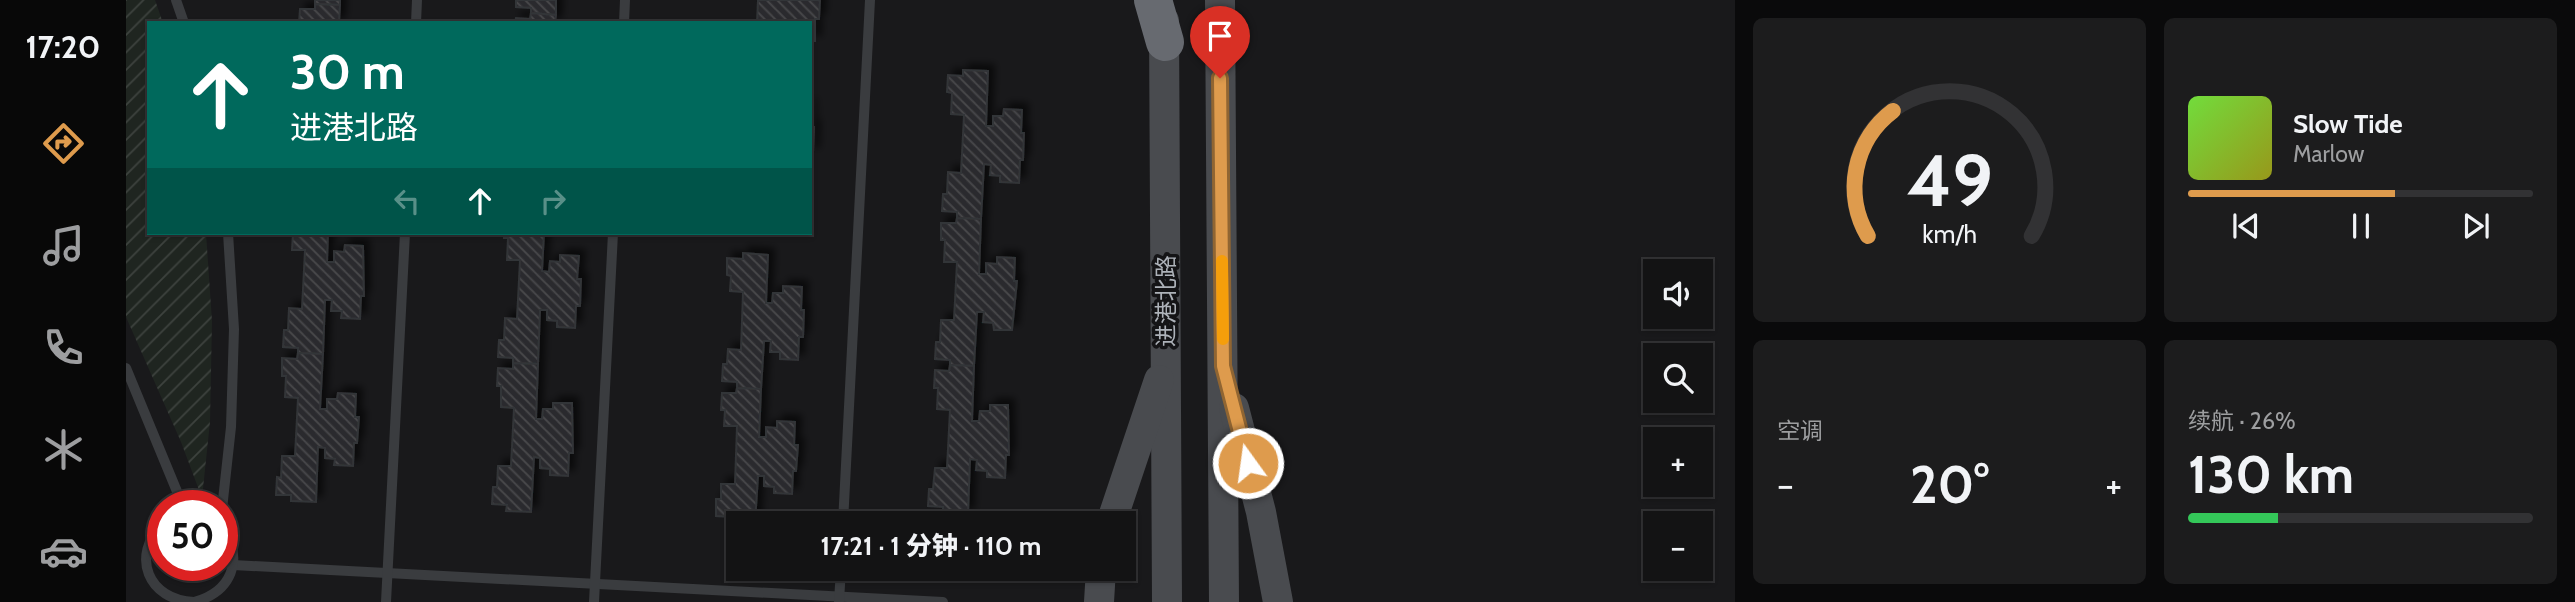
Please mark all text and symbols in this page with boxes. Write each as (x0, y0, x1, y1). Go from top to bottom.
pin (1190, 6, 1250, 78)
icon: arrive (1201, 17, 1239, 55)
text: 17:20 (26, 27, 100, 66)
text: 30 m (290, 42, 405, 101)
icon: ahead (175, 49, 266, 140)
text: 进港北路 (290, 108, 418, 147)
text: Slow Tide (2293, 108, 2403, 140)
icon: directions (39, 119, 88, 168)
text: 49 (1906, 137, 1993, 225)
text: Marlow (2293, 140, 2364, 168)
icon: left (388, 182, 426, 220)
icon: ahead (461, 182, 499, 220)
icon: right (534, 182, 572, 220)
icon: previous (2227, 207, 2265, 245)
icon: pause (2342, 207, 2380, 245)
icon: next (2457, 207, 2495, 245)
text: km/h (1922, 219, 1977, 249)
icon: music (39, 221, 88, 270)
street label: 进港北路 (1152, 255, 1180, 347)
map controls (1643, 259, 1713, 581)
button: sound (1643, 259, 1713, 329)
icon: phone (39, 323, 88, 372)
button: search (1643, 343, 1713, 413)
text: 续航 · 26% (2188, 407, 2296, 435)
text: 空调 (1777, 417, 1823, 445)
icon: climate (39, 425, 88, 474)
position arrow (1211, 426, 1285, 500)
button: + (1643, 427, 1713, 497)
text: 130 km (2188, 443, 2354, 506)
text: 20° (1910, 453, 1989, 516)
text: − (1777, 461, 1794, 508)
text: + (2105, 461, 2122, 508)
speed limit sign: 50 (147, 490, 238, 581)
button: − (1643, 511, 1713, 581)
icon: car (39, 527, 88, 576)
text: 17:21 · 1 分钟 · 110 m (821, 530, 1041, 562)

